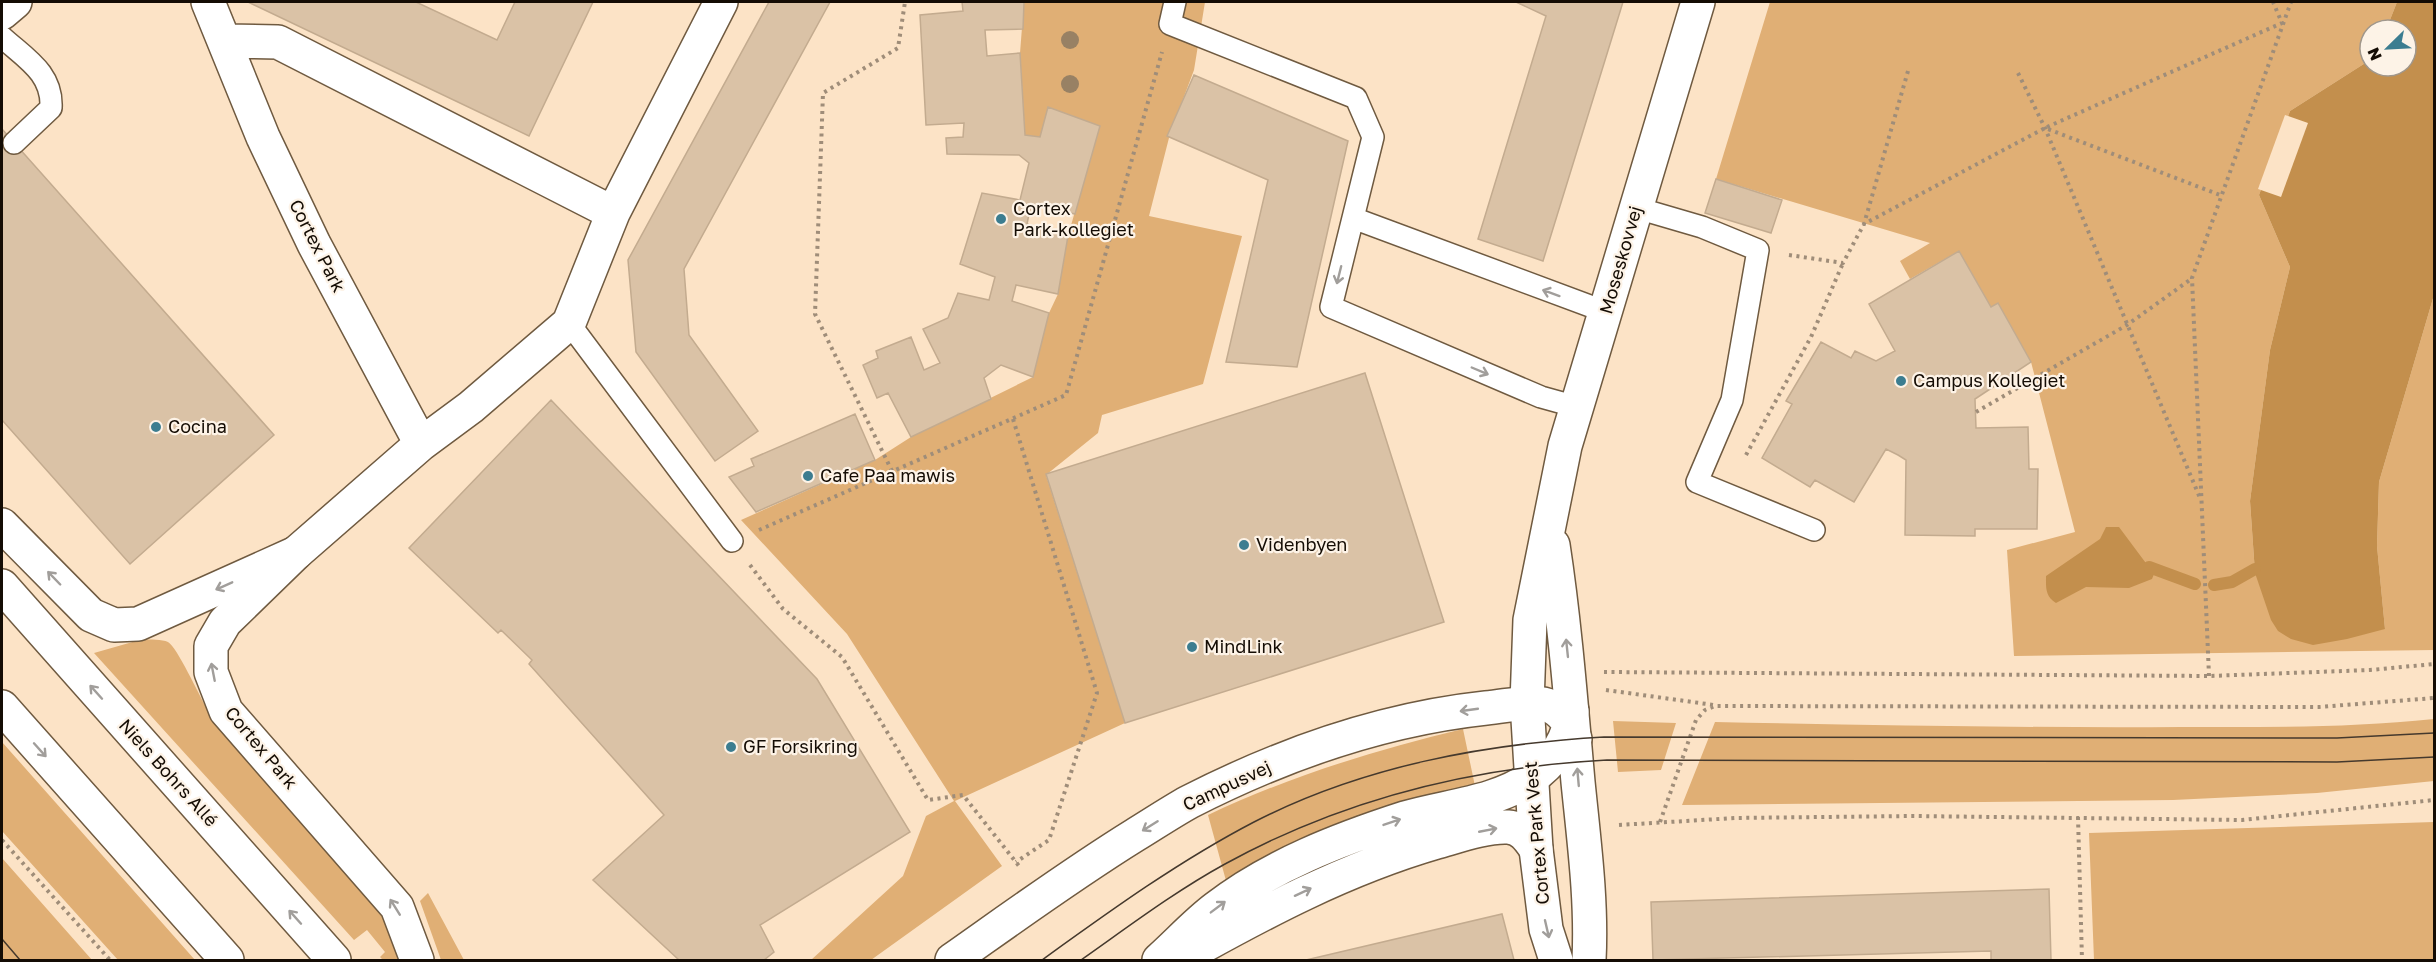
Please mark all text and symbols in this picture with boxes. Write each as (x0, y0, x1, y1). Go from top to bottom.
north arrow (2358, 18, 2418, 78)
text: N (2363, 44, 2386, 64)
street label: Cortex Park (285, 196, 351, 296)
place label: Cortex Park-kollegiet (1013, 197, 1134, 240)
street label: Moseskovvej (1594, 203, 1646, 316)
marker: Cortex Park-kollegiet (994, 212, 1008, 226)
one-way arrow (1332, 265, 1344, 284)
one-way arrow (1542, 286, 1561, 297)
one-way arrow (1470, 366, 1488, 377)
place label: Campus Kollegiet (1913, 369, 2066, 391)
marker: Campus Kollegiet (1894, 374, 1908, 388)
place label: Cocina (168, 415, 227, 437)
marker: Cocina (149, 420, 163, 434)
place label: Cafe Paa mawis (820, 464, 955, 486)
marker: Cafe Paa mawis (801, 469, 815, 483)
place label: Videnbyen (1256, 533, 1347, 555)
marker: Videnbyen (1237, 538, 1251, 552)
one-way arrow (47, 571, 62, 586)
one-way arrow (216, 581, 234, 593)
place label: MindLink (1204, 635, 1283, 657)
one-way arrow (1561, 639, 1572, 658)
marker: MindLink (1185, 640, 1199, 654)
one-way arrow (207, 663, 218, 682)
one-way arrow (89, 685, 103, 700)
street label: Cortex Park (221, 702, 303, 793)
one-way arrow (1460, 705, 1480, 716)
street label: Niels Bohrs Allé (115, 714, 223, 831)
place label: GF Forsikring (743, 735, 858, 757)
marker: GF Forsikring (724, 740, 738, 754)
one-way arrow (33, 742, 47, 757)
street label: Campusvej (1179, 755, 1274, 815)
street label: Cortex Park Vest (1519, 761, 1553, 906)
one-way arrow (1572, 768, 1583, 788)
one-way arrow (1383, 816, 1401, 827)
one-way arrow (1142, 821, 1159, 833)
one-way arrow (1477, 824, 1497, 835)
one-way arrow (1294, 886, 1312, 898)
one-way arrow (389, 899, 401, 916)
one-way arrow (1209, 901, 1225, 913)
one-way arrow (288, 910, 302, 925)
one-way arrow (1542, 919, 1554, 938)

